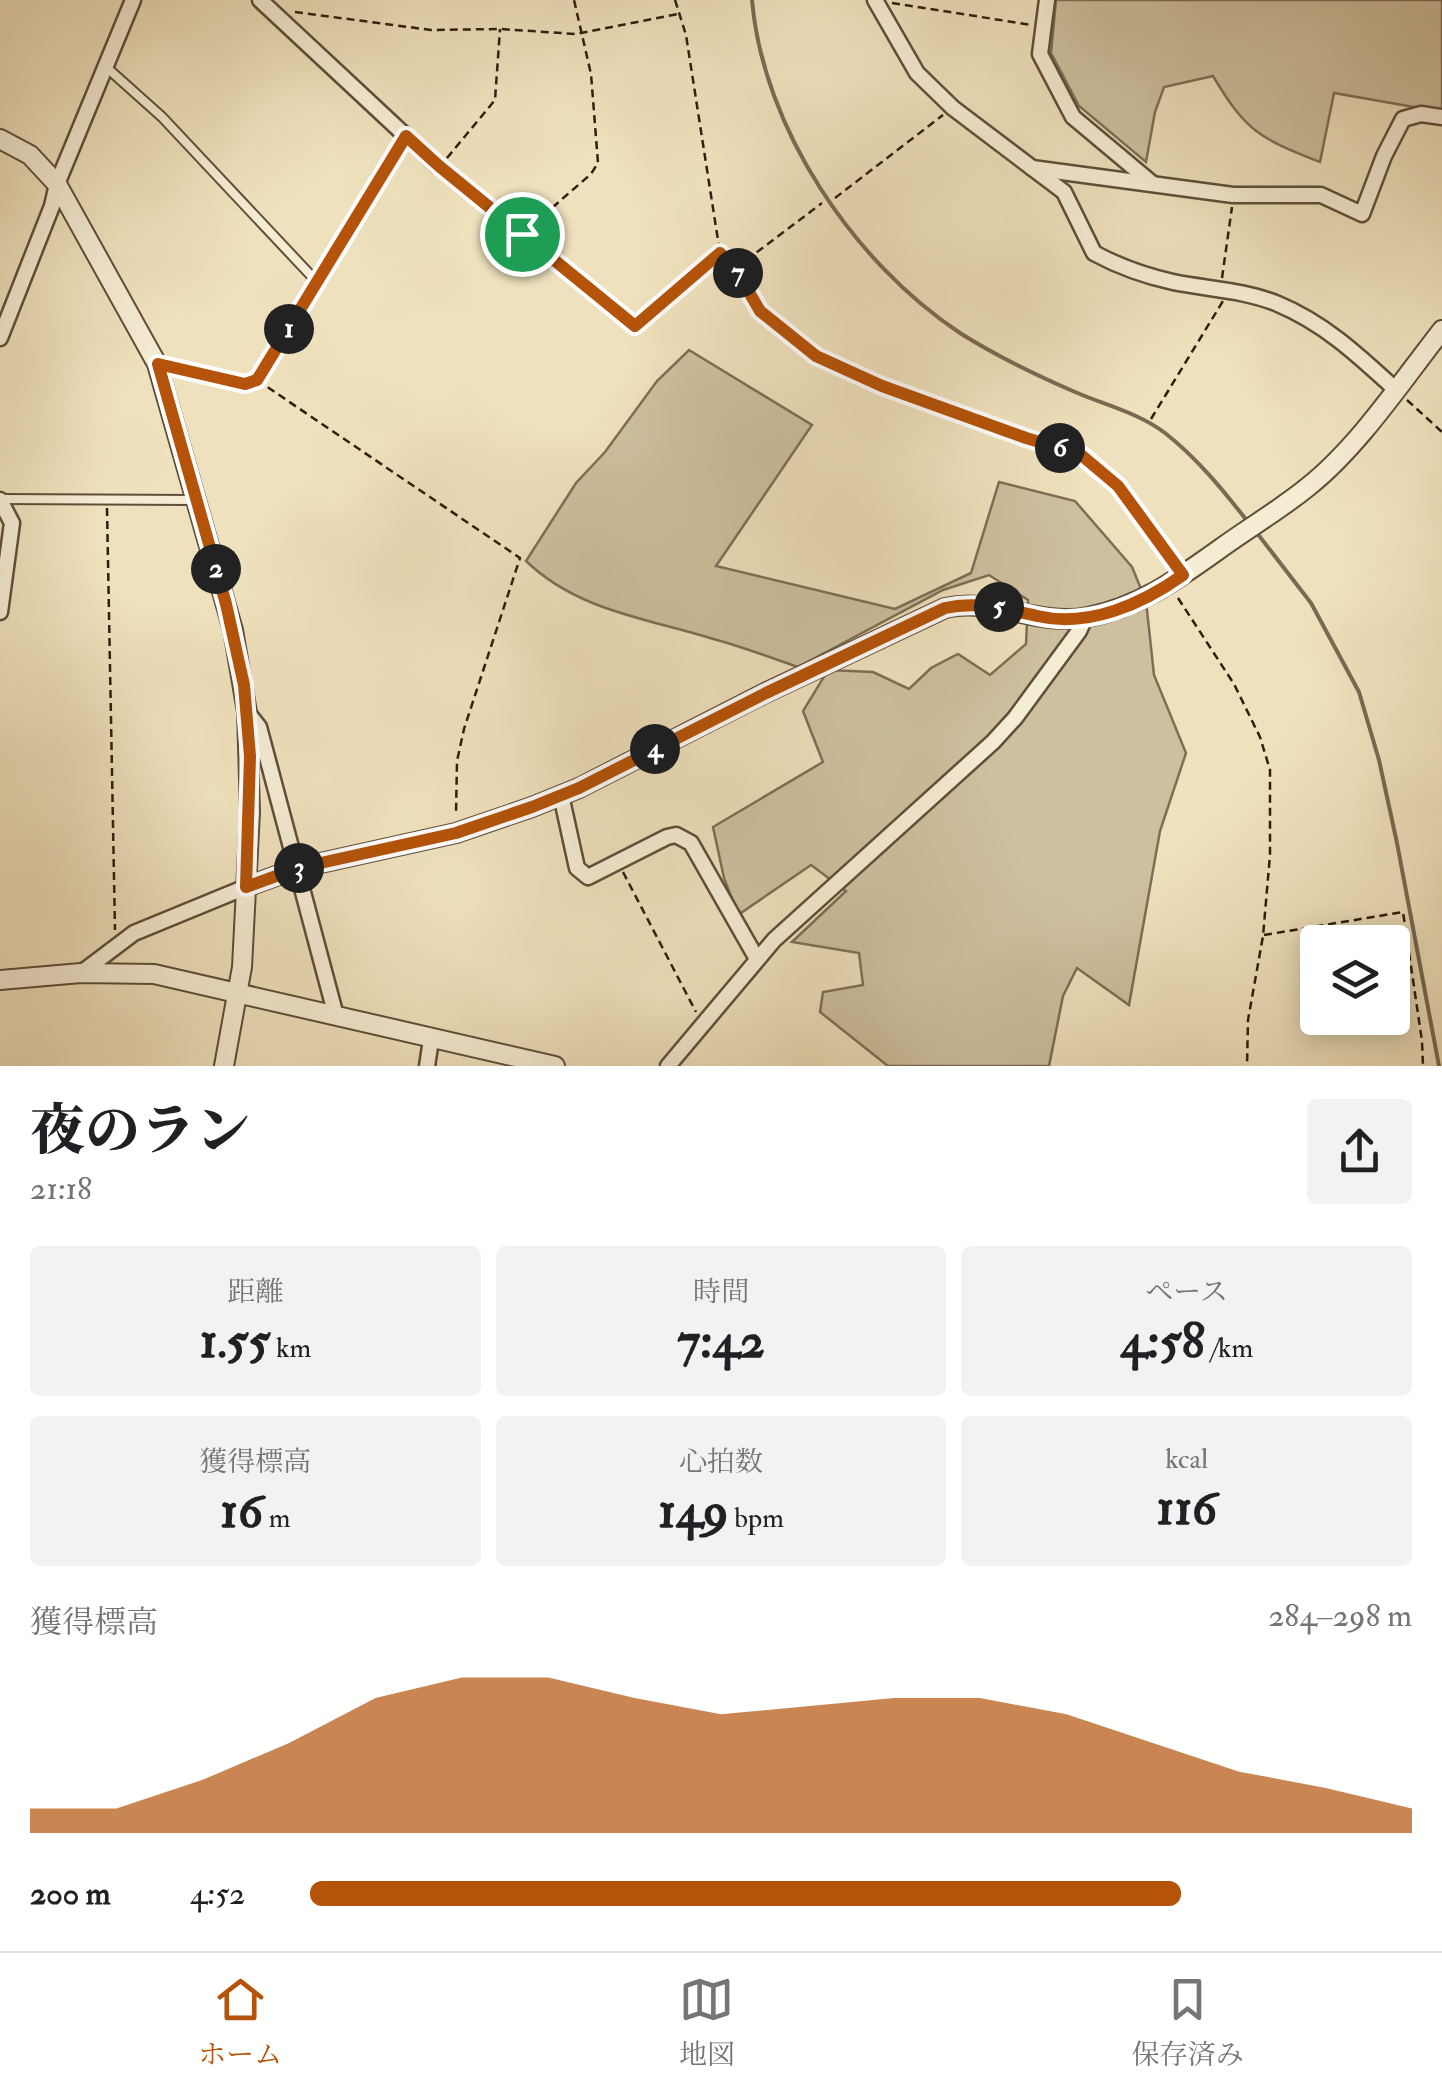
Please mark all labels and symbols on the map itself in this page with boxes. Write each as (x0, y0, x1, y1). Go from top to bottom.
pin (480, 192, 565, 277)
pin: 7 (713, 248, 763, 298)
pin: 1 (264, 304, 314, 354)
pin: 6 (1035, 423, 1085, 473)
pin: 2 (191, 544, 241, 594)
pin: 5 (974, 582, 1024, 632)
pin: 4 (630, 724, 680, 774)
pin: 3 (274, 843, 324, 893)

